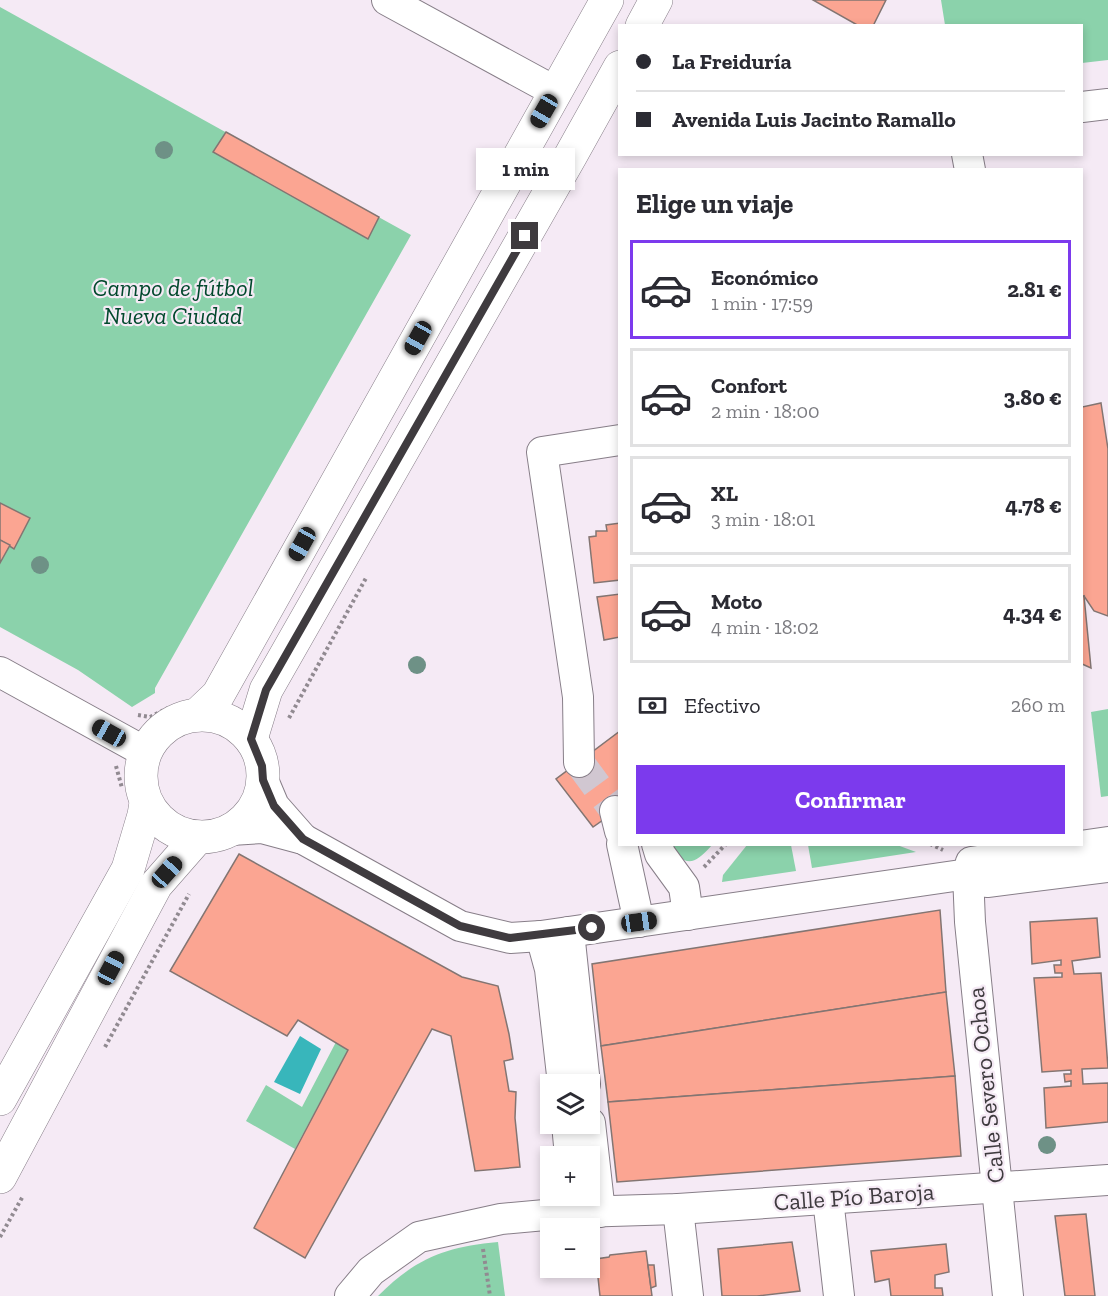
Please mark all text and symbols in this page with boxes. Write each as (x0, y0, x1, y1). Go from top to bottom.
text: La Freiduría (672, 48, 792, 75)
car (527, 91, 561, 131)
text: Avenida Luis Jacinto Ramallo (672, 106, 956, 133)
callout: 1 min (476, 149, 574, 191)
text: 1 min (502, 157, 549, 181)
text: Elige un viaje (636, 188, 793, 220)
route end (511, 222, 538, 249)
icon: car (639, 263, 693, 317)
text: Económico (711, 264, 818, 291)
park label: Campo de fútbol Nueva Ciudad (93, 273, 253, 330)
text: 2.81 € (1007, 276, 1062, 303)
text: 1 min · 17:59 (711, 291, 813, 315)
car (401, 318, 435, 358)
icon: car (639, 371, 693, 425)
text: Confort (711, 372, 787, 399)
text: 3.80 € (1004, 384, 1062, 411)
text: 2 min · 18:00 (711, 399, 820, 423)
icon: car (639, 479, 693, 533)
text: XL (711, 480, 738, 507)
text: 4.78 € (1005, 492, 1062, 519)
text: 3 min · 18:01 (711, 507, 815, 531)
car (285, 524, 319, 564)
icon: car (639, 587, 693, 641)
text: Moto (711, 588, 762, 615)
text: 4.34 € (1003, 600, 1062, 627)
text: 4 min · 18:02 (711, 615, 819, 639)
icon: cash (636, 689, 669, 722)
text: Efectivo (684, 692, 760, 719)
text: 260 m (1011, 693, 1065, 717)
car (89, 716, 129, 750)
button: Confirmar (636, 765, 1065, 834)
car (148, 853, 186, 891)
car (620, 911, 658, 933)
route start (578, 914, 605, 941)
car (95, 948, 127, 988)
street label: Calle Severo Ochoa (961, 985, 1010, 1185)
map controls (540, 1074, 600, 1278)
button: layers (540, 1074, 600, 1134)
button: + (540, 1146, 600, 1206)
street label: Calle Pío Baroja (773, 1176, 936, 1217)
button: − (540, 1218, 600, 1278)

